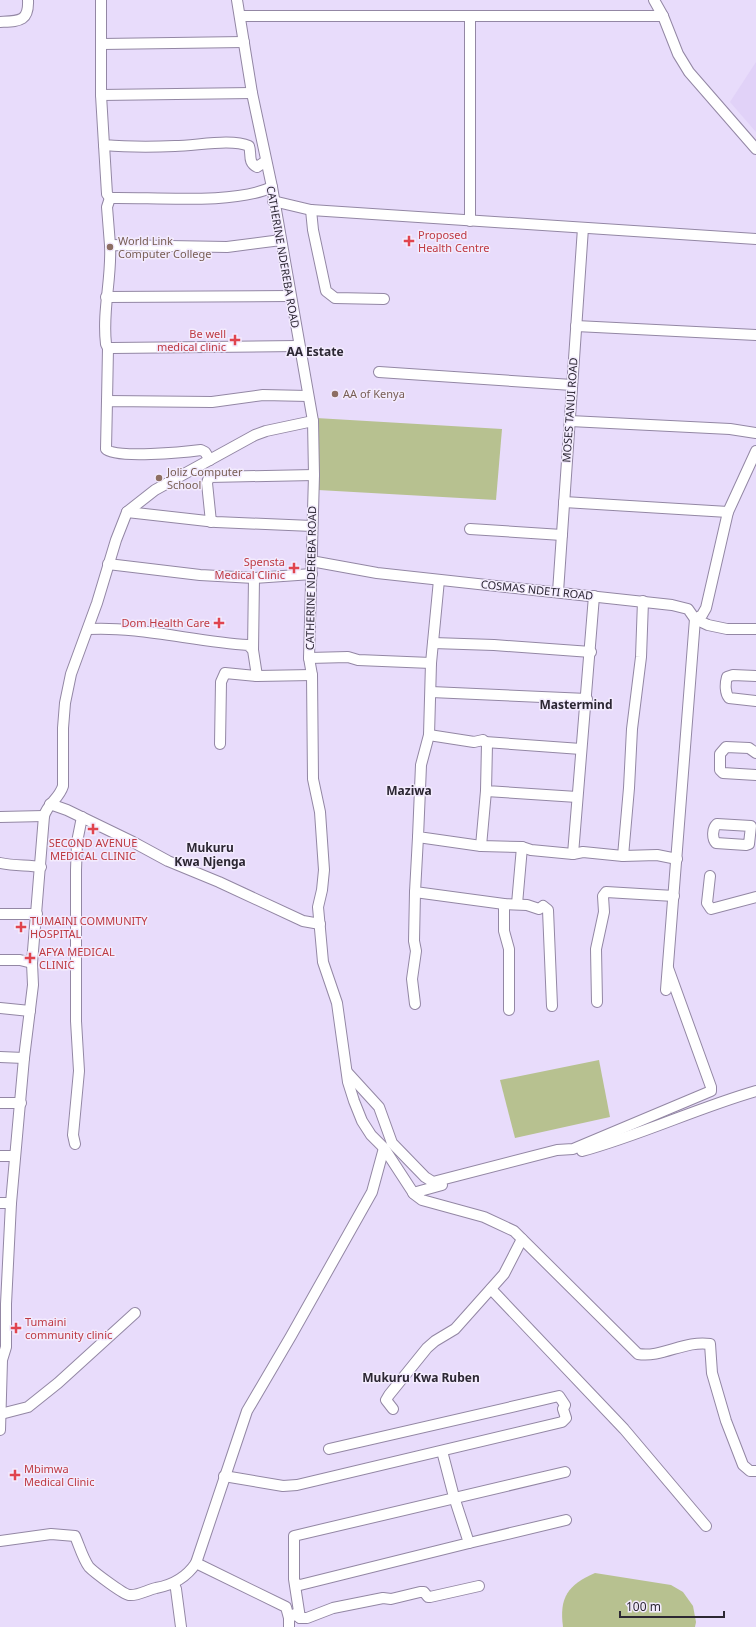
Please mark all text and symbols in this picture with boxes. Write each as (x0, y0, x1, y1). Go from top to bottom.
street label: CATHERINE NDEREBA ROAD (264, 185, 303, 329)
place label: Proposed Health Centre (418, 227, 489, 255)
place label: World Link Computer College (118, 233, 212, 261)
marker: Proposed Health Centre (403, 235, 415, 247)
marker: World Link Computer College (105, 242, 115, 252)
place label: Be well medical clinic (157, 326, 226, 354)
marker: Be well medical clinic (229, 334, 241, 346)
district label: AA Estate (286, 343, 344, 360)
street label: MOSES TANUI ROAD (558, 357, 581, 463)
place label: AA of Kenya (343, 386, 405, 401)
marker: AA of Kenya (330, 389, 340, 399)
place label: Joliz Computer School (166, 464, 243, 492)
marker: Joliz Computer School (154, 473, 164, 483)
street label: CATHERINE NDEREBA ROAD (302, 506, 319, 650)
place label: Spensta Medical Clinic (215, 554, 285, 582)
marker: Spensta Medical Clinic (288, 562, 300, 574)
street label: COSMAS NDETI ROAD (480, 576, 594, 603)
place label: Dom Health Care (122, 615, 210, 630)
marker: Dom Health Care (213, 617, 225, 629)
district label: Mastermind (540, 696, 612, 713)
district label: Maziwa (386, 782, 432, 799)
marker: SECOND AVENUE MEDICAL CLINIC (87, 823, 99, 835)
place label: SECOND AVENUE MEDICAL CLINIC (49, 835, 137, 863)
district label: Mukuru Kwa Njenga (174, 839, 246, 870)
place label: TUMAINI COMMUNITY HOSPITAL (30, 913, 148, 941)
marker: TUMAINI COMMUNITY HOSPITAL (15, 921, 27, 933)
place label: AFYA MEDICAL CLINIC (39, 944, 115, 972)
marker: AFYA MEDICAL CLINIC (24, 952, 36, 964)
place label: Tumaini community clinic (25, 1314, 112, 1342)
marker: Tumaini community clinic (10, 1322, 22, 1334)
district label: Mukuru Kwa Ruben (362, 1369, 480, 1386)
place label: Mbimwa Medical Clinic (24, 1461, 94, 1489)
marker: Mbimwa Medical Clinic (9, 1469, 21, 1481)
scale bar (620, 1593, 724, 1619)
text: 100 m (626, 1598, 661, 1615)

